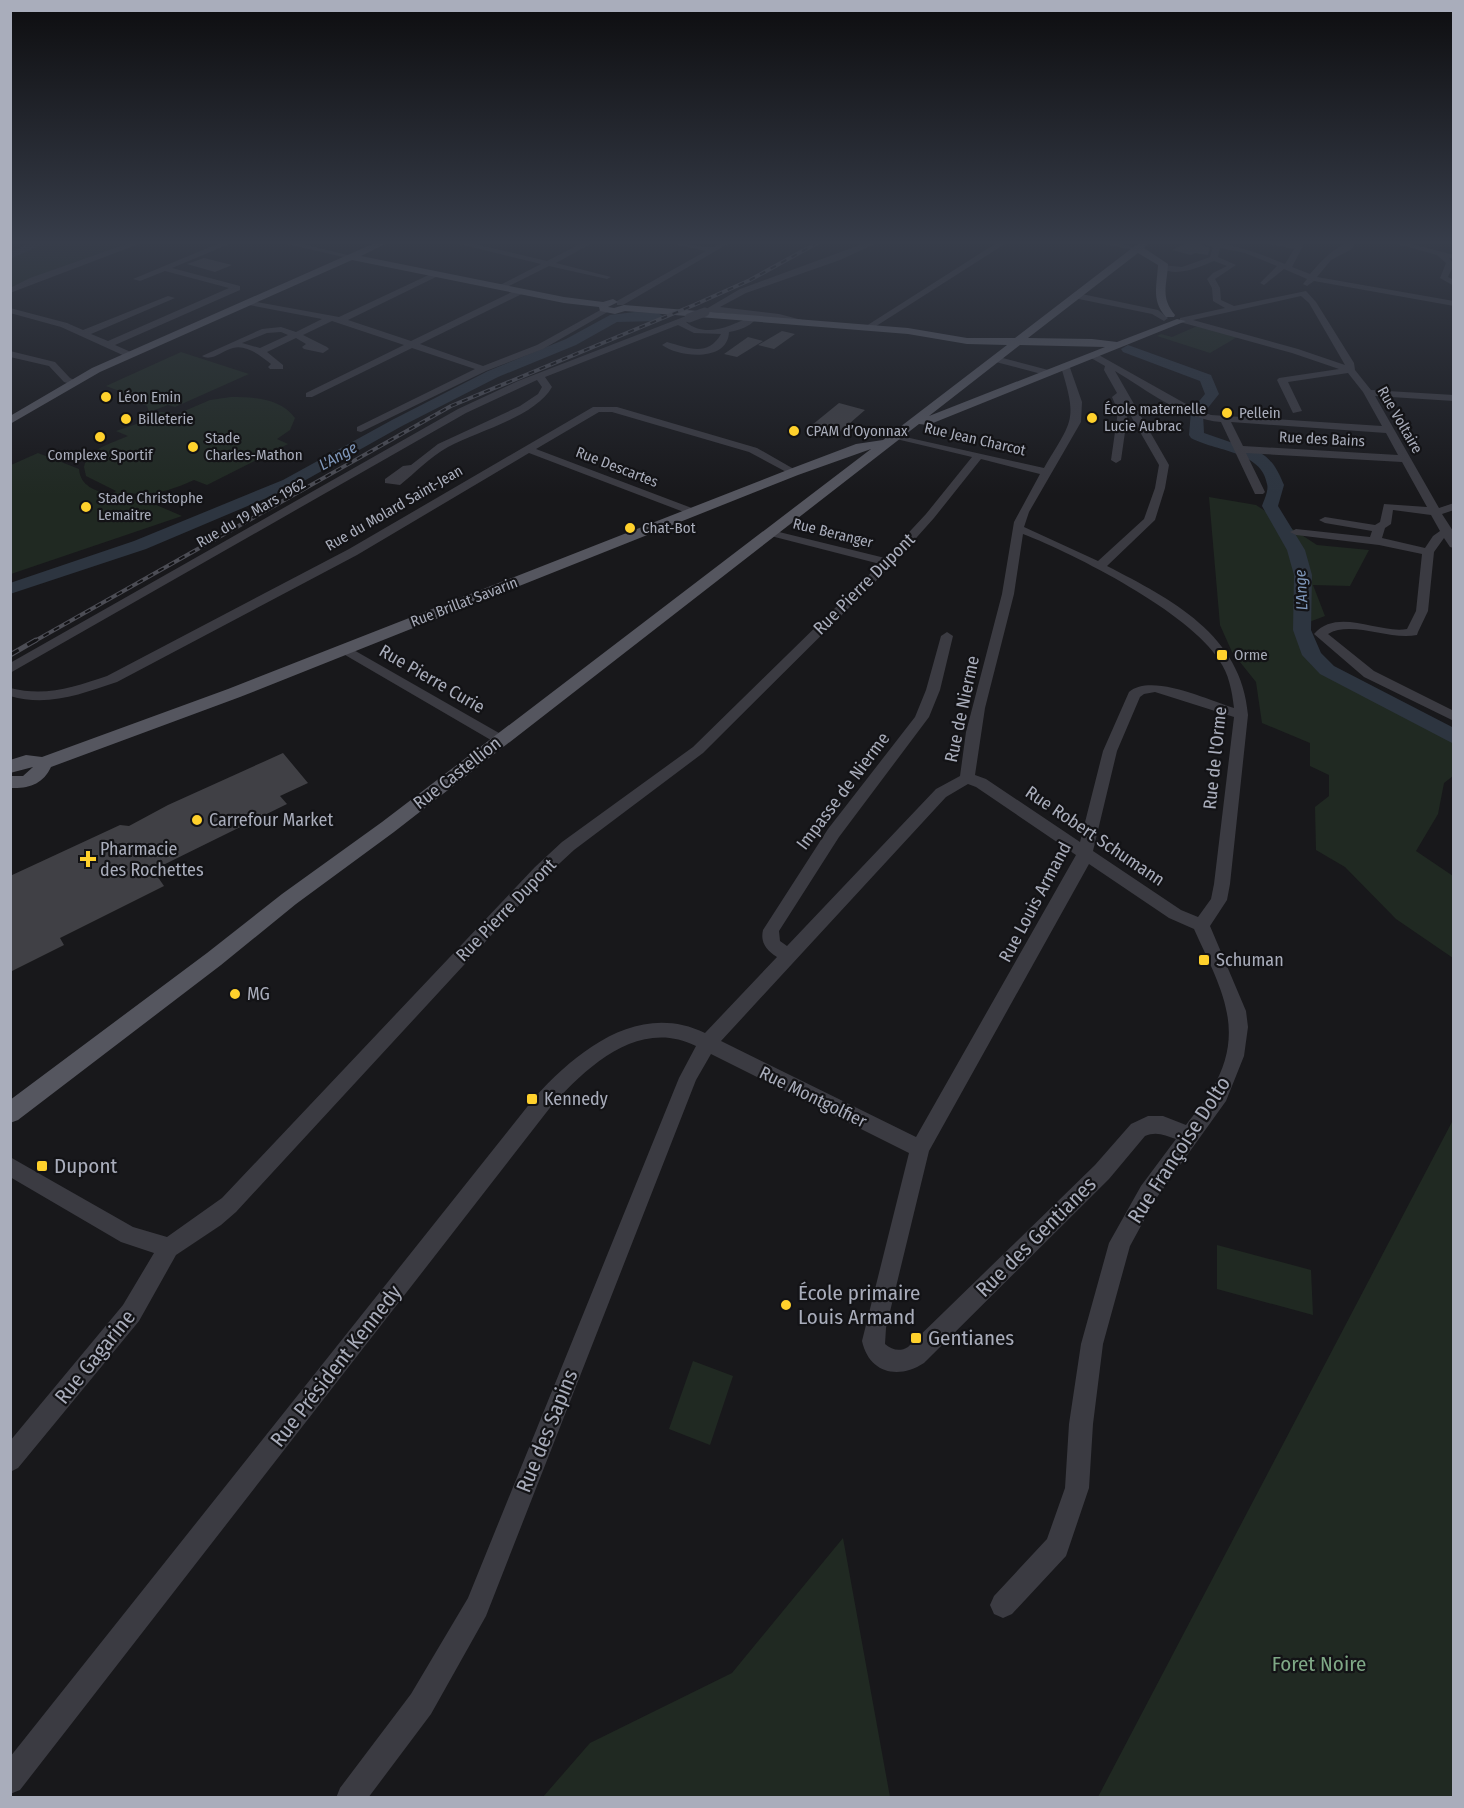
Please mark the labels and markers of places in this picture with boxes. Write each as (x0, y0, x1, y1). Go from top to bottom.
place label: Léon Emin (118, 388, 181, 406)
marker: Léon Emin (99, 390, 113, 404)
place label: École maternelle Lucie Aubrac (1104, 400, 1206, 435)
place label: Pellein (1239, 404, 1281, 422)
marker: Pellein (1220, 406, 1234, 420)
place label: Billeterie (138, 410, 194, 428)
marker: École maternelle Lucie Aubrac (1085, 411, 1099, 425)
marker: Billeterie (119, 412, 133, 426)
place label: CPAM d’Oyonnax (806, 422, 908, 440)
marker: CPAM d’Oyonnax (787, 424, 801, 438)
place label: Stade Charles-Mathon (205, 429, 303, 464)
marker: Complexe Sportif (93, 430, 107, 444)
marker: Stade Charles-Mathon (186, 440, 200, 454)
place label: Complexe Sportif (47, 446, 154, 464)
place label: Stade Christophe Lemaitre (98, 489, 203, 524)
marker: Stade Christophe Lemaitre (79, 500, 93, 514)
place label: Chat-Bot (642, 519, 696, 537)
marker: Chat-Bot (623, 521, 637, 535)
place label: Orme (1234, 646, 1268, 664)
marker: Orme (1215, 648, 1229, 662)
place label: Carrefour Market (209, 809, 333, 831)
marker: Carrefour Market (190, 813, 204, 827)
place label: Pharmacie des Rochettes (100, 838, 204, 881)
marker: Pharmacie des Rochettes (81, 852, 95, 866)
place label: Schuman (1216, 949, 1284, 971)
marker: Schuman (1197, 953, 1211, 967)
place label: MG (247, 983, 270, 1005)
marker: MG (228, 987, 242, 1001)
place label: Kennedy (544, 1088, 608, 1110)
marker: Kennedy (525, 1092, 539, 1106)
place label: Dupont (54, 1153, 117, 1179)
marker: Dupont (35, 1159, 49, 1173)
place label: École primaire Louis Armand (798, 1280, 920, 1330)
marker: École primaire Louis Armand (779, 1298, 793, 1312)
place label: Gentianes (928, 1325, 1014, 1351)
marker: Gentianes (909, 1331, 923, 1345)

